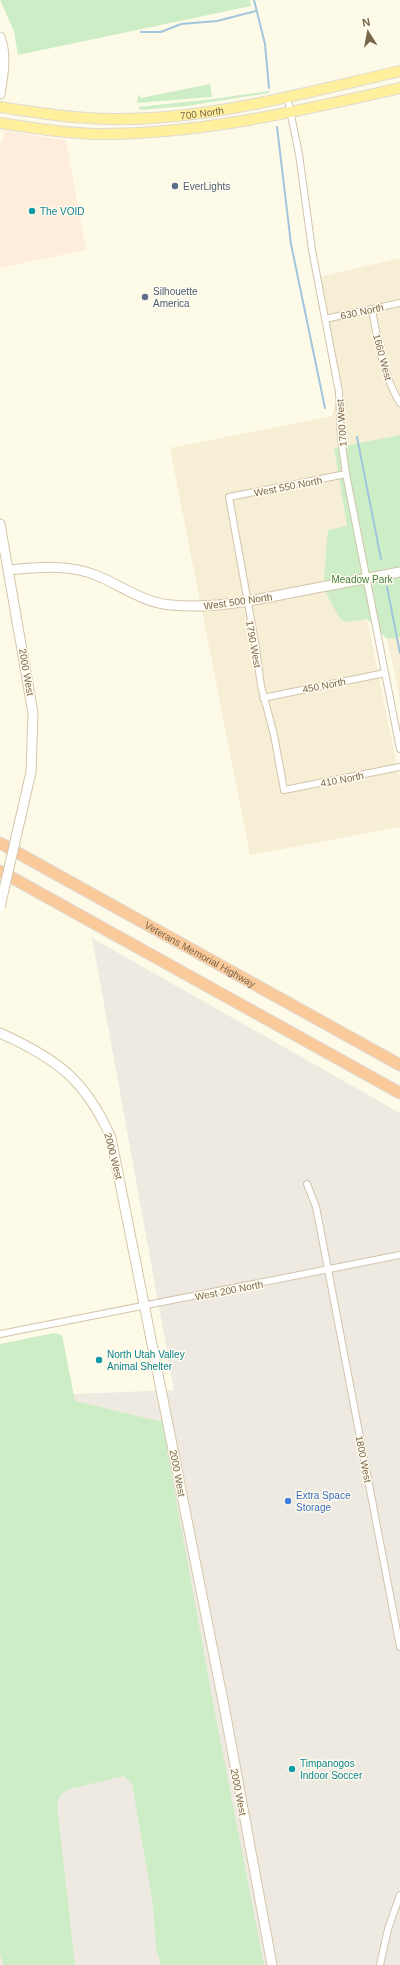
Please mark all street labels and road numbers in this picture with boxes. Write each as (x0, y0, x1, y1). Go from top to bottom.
street label: 700 North (180, 105, 225, 122)
street label: 630 North (339, 302, 385, 321)
street label: 1660 West (371, 333, 394, 382)
street label: 1700 West (334, 399, 349, 447)
street label: West 550 North (253, 474, 323, 499)
street label: West 500 North (203, 591, 273, 612)
street label: 1790 West (244, 620, 263, 669)
street label: 2000 West (17, 648, 36, 697)
street label: 450 North (301, 676, 347, 695)
street label: 410 North (319, 770, 365, 789)
street label: Veterans Memorial Highway (143, 920, 257, 990)
street label: 2000 West (102, 1132, 125, 1181)
street label: West 200 North (194, 1278, 264, 1303)
street label: 1800 West (354, 1435, 373, 1484)
street label: 2000 West (168, 1449, 187, 1498)
street label: 2000 West (229, 1768, 248, 1817)

